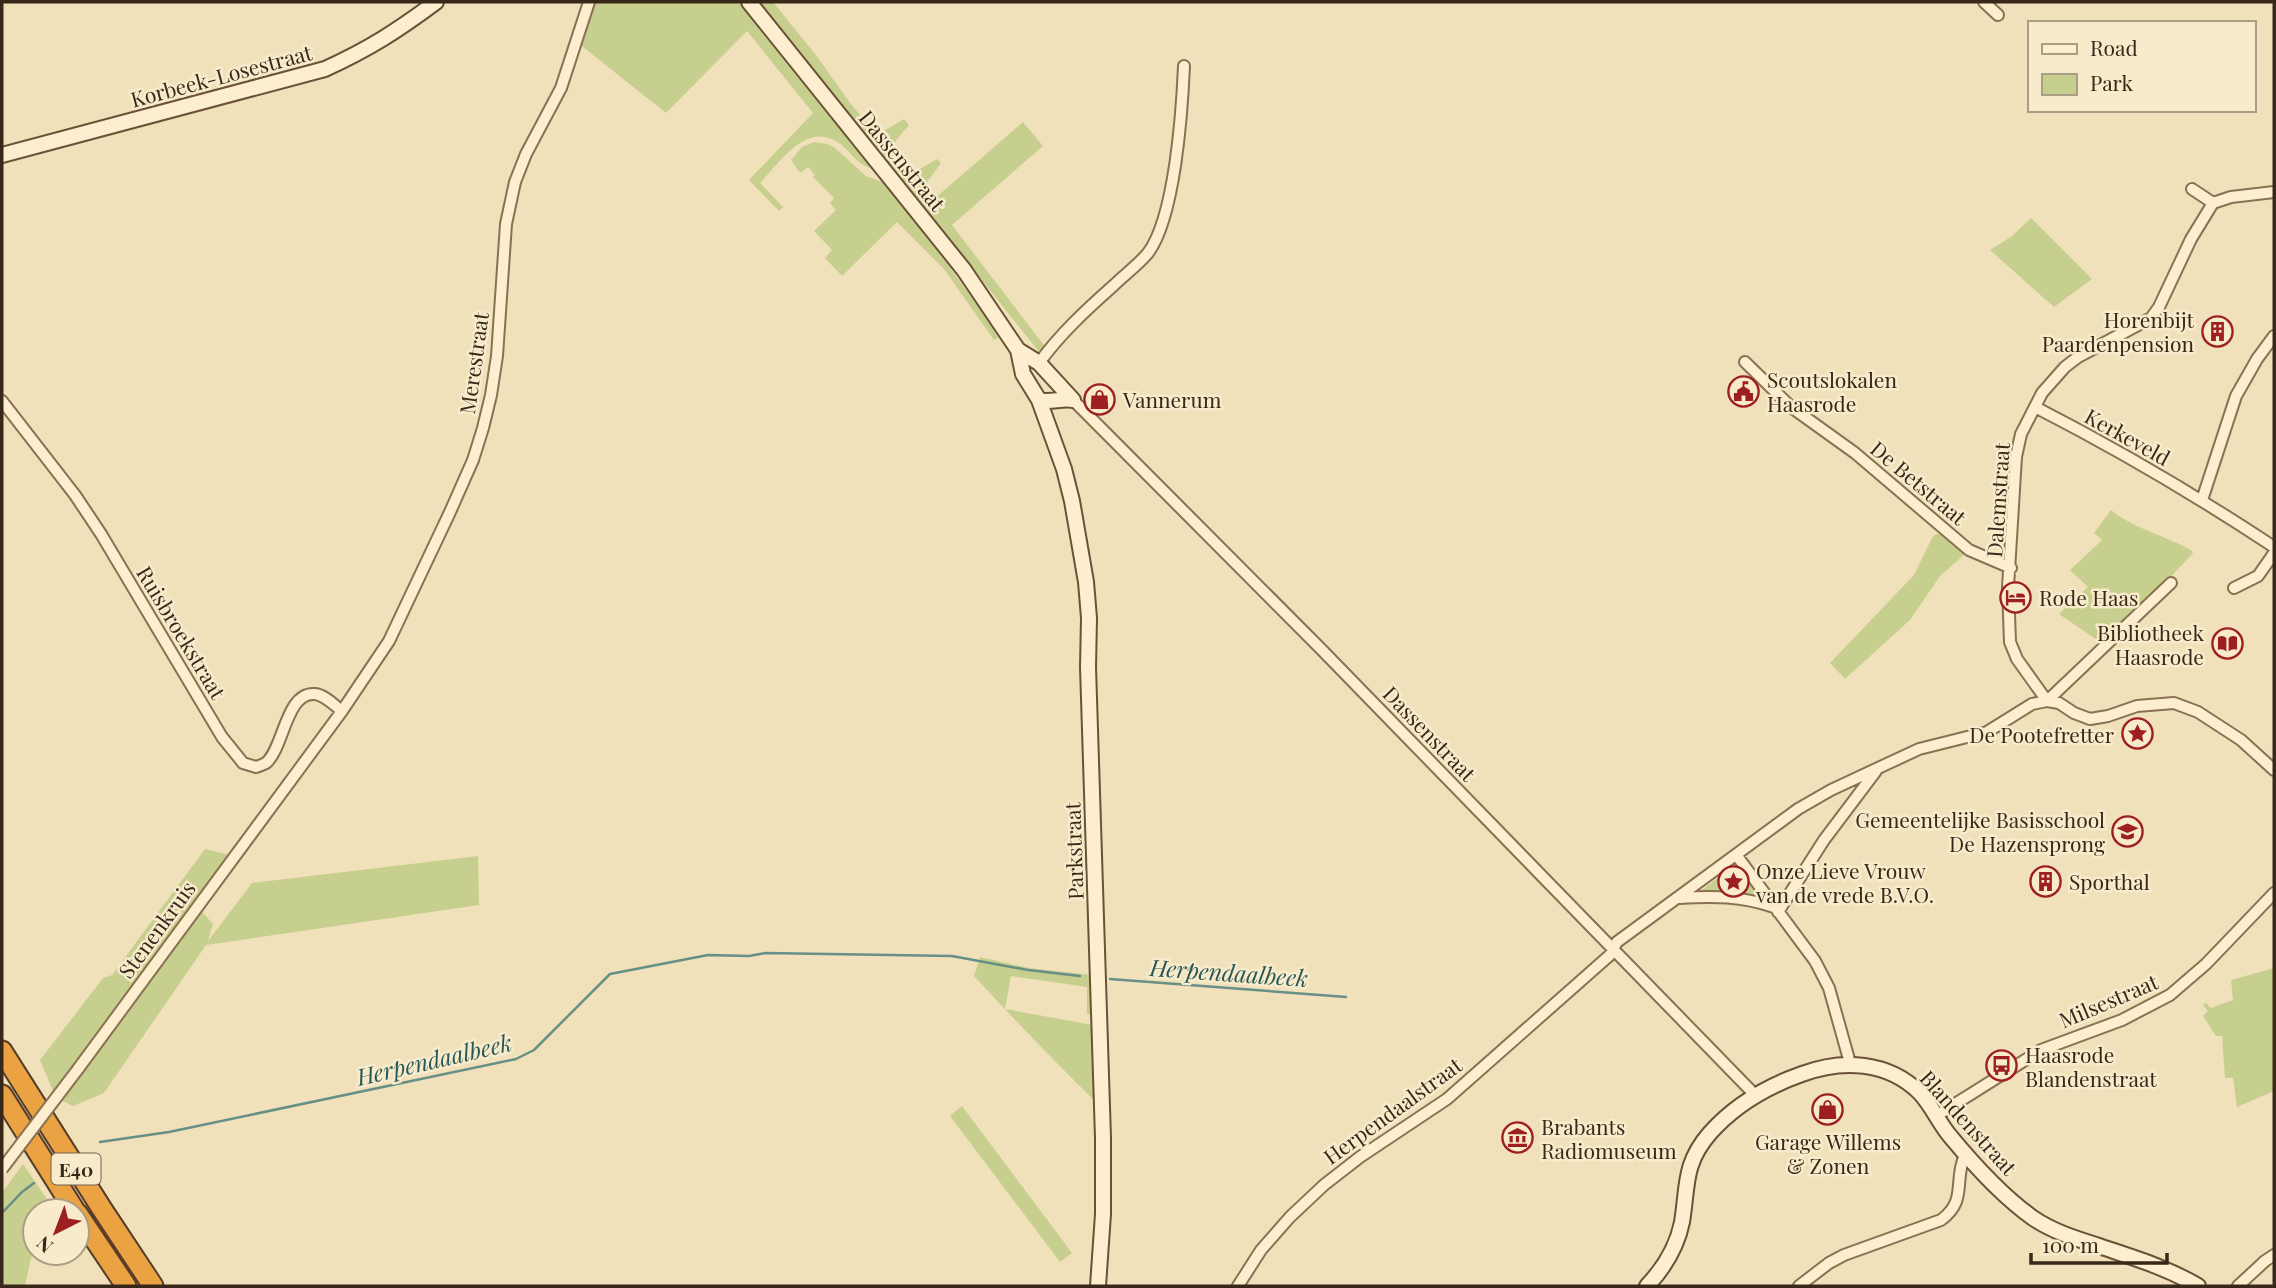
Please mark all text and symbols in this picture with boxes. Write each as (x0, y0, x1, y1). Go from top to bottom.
legend (2028, 21, 2255, 112)
text: Road (2090, 33, 2138, 61)
street label: Korbeek-Losestraat (127, 37, 315, 113)
text: Park (2090, 68, 2134, 96)
street label: Dassenstraat (854, 104, 953, 217)
place label: Horenbijt Paardenpension (2042, 305, 2195, 357)
street label: Merestraat (452, 310, 494, 416)
building icon: Horenbijt Paardenpension (2200, 314, 2234, 348)
place label: Scoutslokalen Haasrode (1767, 365, 1897, 417)
public building icon: Scoutslokalen Haasrode (1727, 374, 1761, 408)
shop icon: Vannerum (1083, 382, 1117, 416)
place label: Vannerum (1122, 385, 1222, 413)
street label: Kerkeveld (2080, 401, 2176, 471)
street label: De Betstraat (1865, 434, 1973, 531)
street label: Dalemstraat (1979, 441, 2015, 558)
street label: Ruisbroekstraat (131, 560, 233, 704)
hotel icon: Rode Haas (1999, 580, 2033, 614)
place label: Rode Haas (2039, 583, 2138, 611)
place label: Bibliotheek Haasrode (2097, 618, 2204, 670)
library icon: Bibliotheek Haasrode (2210, 627, 2244, 661)
street label: Dassenstraat (1378, 679, 1483, 787)
place icon: De Pootefretter (2120, 717, 2154, 751)
place label: De Pootefretter (1969, 720, 2115, 748)
street label: Parkstraat (1057, 801, 1089, 900)
place label: Gemeentelijke Basisschool De Hazensprong (1855, 805, 2105, 857)
school or university icon: Gemeentelijke Basisschool De Hazensprong (2111, 814, 2145, 848)
place label: Onze Lieve Vrouw van de vrede B.V.O. (1755, 856, 1934, 908)
building icon: Sporthal (2029, 864, 2063, 898)
place icon: Onze Lieve Vrouw van de vrede B.V.O. (1716, 865, 1750, 899)
place label: Sporthal (2069, 867, 2150, 895)
street label: Stenenkruis (111, 875, 201, 983)
water label: Herpendaalbeek (1148, 951, 1309, 993)
street label: Milsestraat (2054, 966, 2162, 1033)
water label: Herpendaalbeek (352, 1026, 515, 1092)
place label: Haasrode Blandenstraat (2025, 1040, 2157, 1092)
bus stop icon: Haasrode Blandenstraat (1985, 1049, 2019, 1083)
street label: Herpendaalstraat (1317, 1050, 1467, 1170)
street label: Blandenstraat (1915, 1064, 2024, 1181)
shop icon: Garage Willems & Zonen (1811, 1092, 1845, 1126)
place label: Brabants Radiomuseum (1541, 1112, 1677, 1164)
museum icon: Brabants Radiomuseum (1501, 1121, 1535, 1155)
place label: Garage Willems & Zonen (1755, 1127, 1901, 1179)
road number: E40 (52, 1154, 100, 1184)
north arrow (21, 1197, 91, 1267)
scale bar (2031, 1222, 2168, 1266)
text: 100 m (2042, 1230, 2099, 1258)
text: N (30, 1231, 58, 1260)

